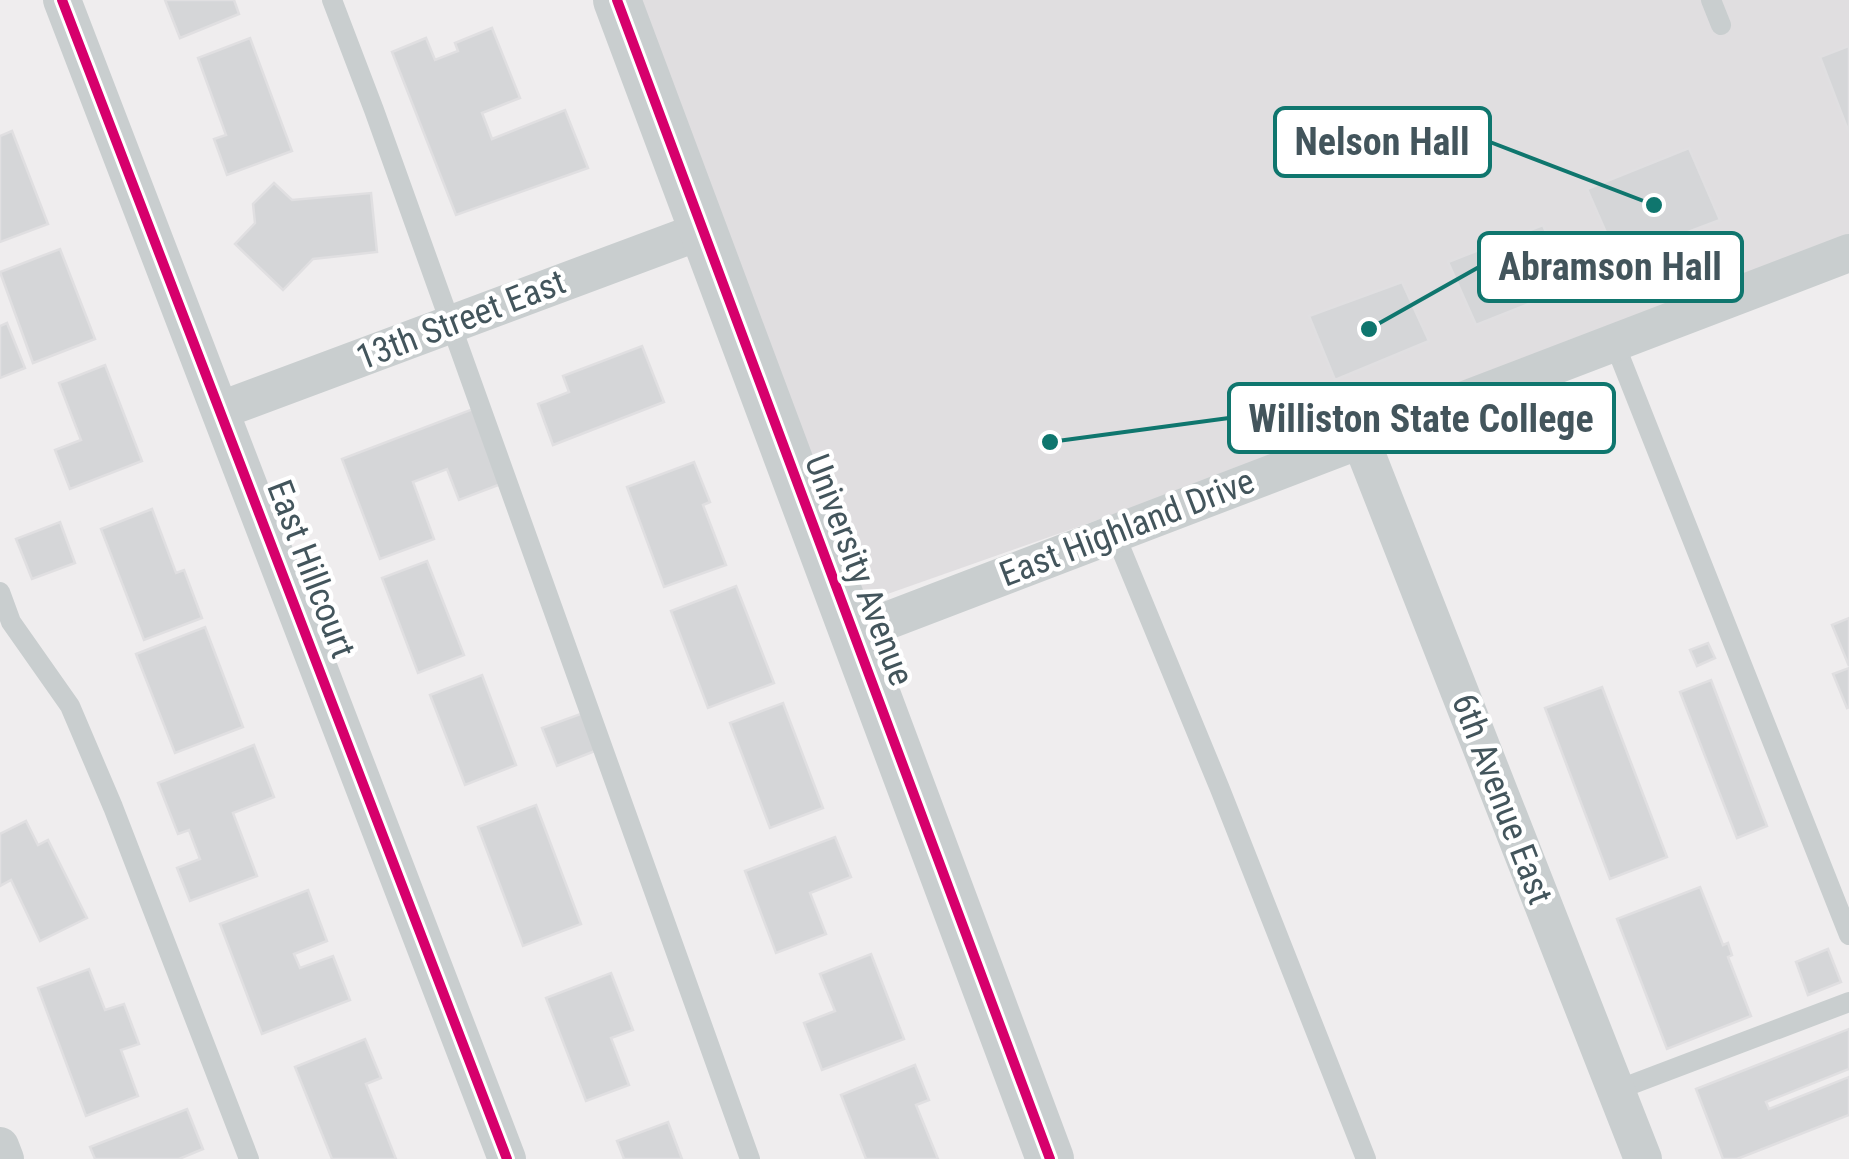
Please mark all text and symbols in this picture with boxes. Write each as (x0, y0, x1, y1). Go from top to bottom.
callout: Nelson Hall (1275, 108, 1490, 176)
text: Nelson Hall (1294, 120, 1470, 164)
callout: Abramson Hall (1479, 233, 1742, 301)
text: Abramson Hall (1498, 245, 1722, 289)
street label: 13th Street East (351, 261, 571, 379)
callout: Williston State College (1229, 384, 1614, 452)
text: Williston State College (1248, 397, 1594, 441)
street label: University Avenue (796, 449, 922, 691)
street label: East Highland Drive (994, 461, 1260, 595)
street label: East Hillcourt (258, 474, 364, 664)
street label: 6th Avenue East (1443, 688, 1561, 910)

